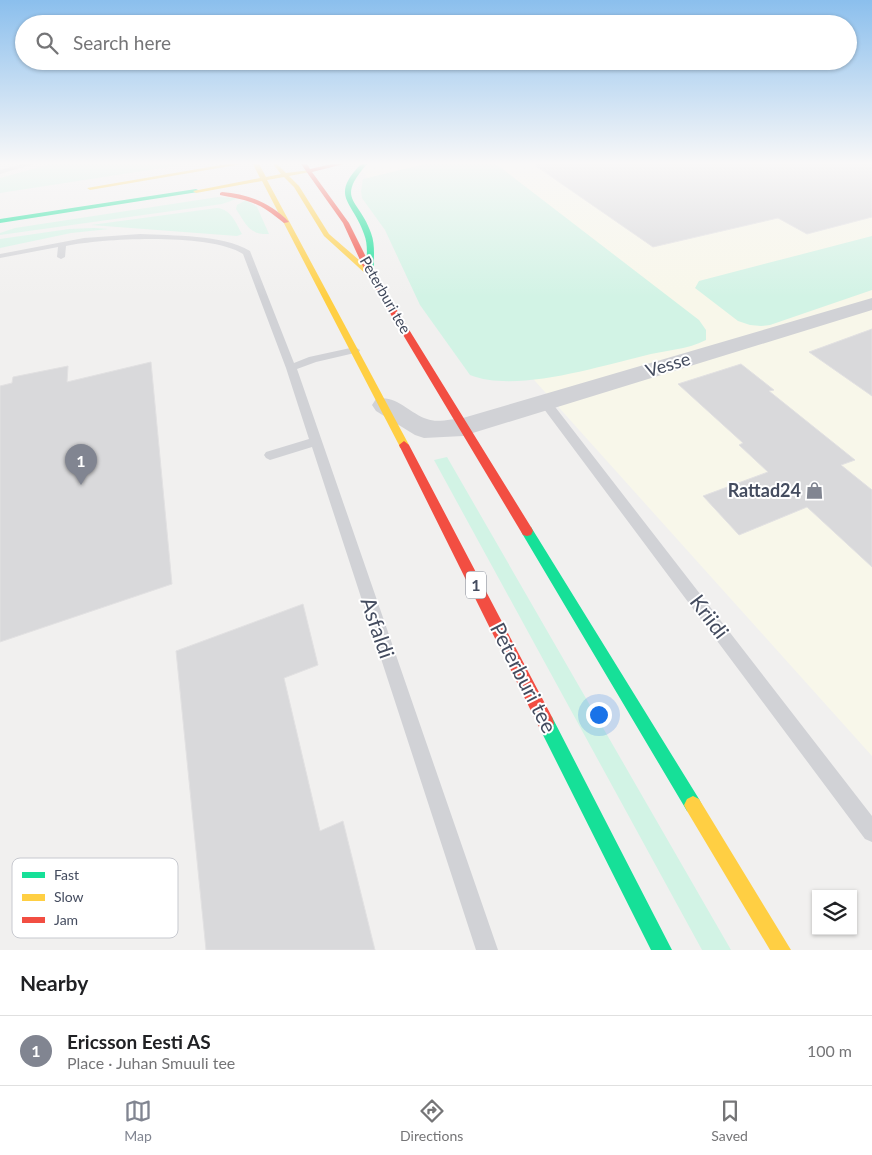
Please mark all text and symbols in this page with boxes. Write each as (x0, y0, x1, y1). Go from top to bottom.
search box (15, 15, 857, 70)
icon: search (33, 29, 61, 57)
text: Search here (73, 31, 171, 54)
street label: Peterburi tee (357, 253, 415, 336)
street label: Vesse (643, 347, 693, 381)
pin: 1 (65, 444, 97, 485)
place label: Rattad24 (728, 479, 801, 501)
shop icon: Rattad24 (805, 481, 825, 501)
road number: 1 (466, 572, 486, 598)
street label: Kriidi (686, 589, 735, 643)
street label: Asfaldi (356, 594, 400, 661)
street label: Peterburi tee (486, 618, 563, 737)
your location (586, 702, 612, 728)
legend (12, 858, 178, 938)
text: Fast (54, 866, 79, 883)
text: Slow (54, 888, 84, 905)
map controls (812, 890, 857, 935)
button: layers (812, 890, 857, 935)
text: Jam (54, 911, 78, 928)
text: Nearby (20, 970, 88, 995)
text: Ericsson Eesti AS (67, 1030, 211, 1053)
text: 1 (31, 1041, 41, 1060)
text: 100 m (807, 1041, 852, 1060)
text: Place · Juhan Smuuli tee (67, 1053, 235, 1072)
tab: Map (124, 1097, 152, 1144)
tab: Directions (400, 1097, 463, 1144)
tab: Saved (711, 1097, 748, 1144)

